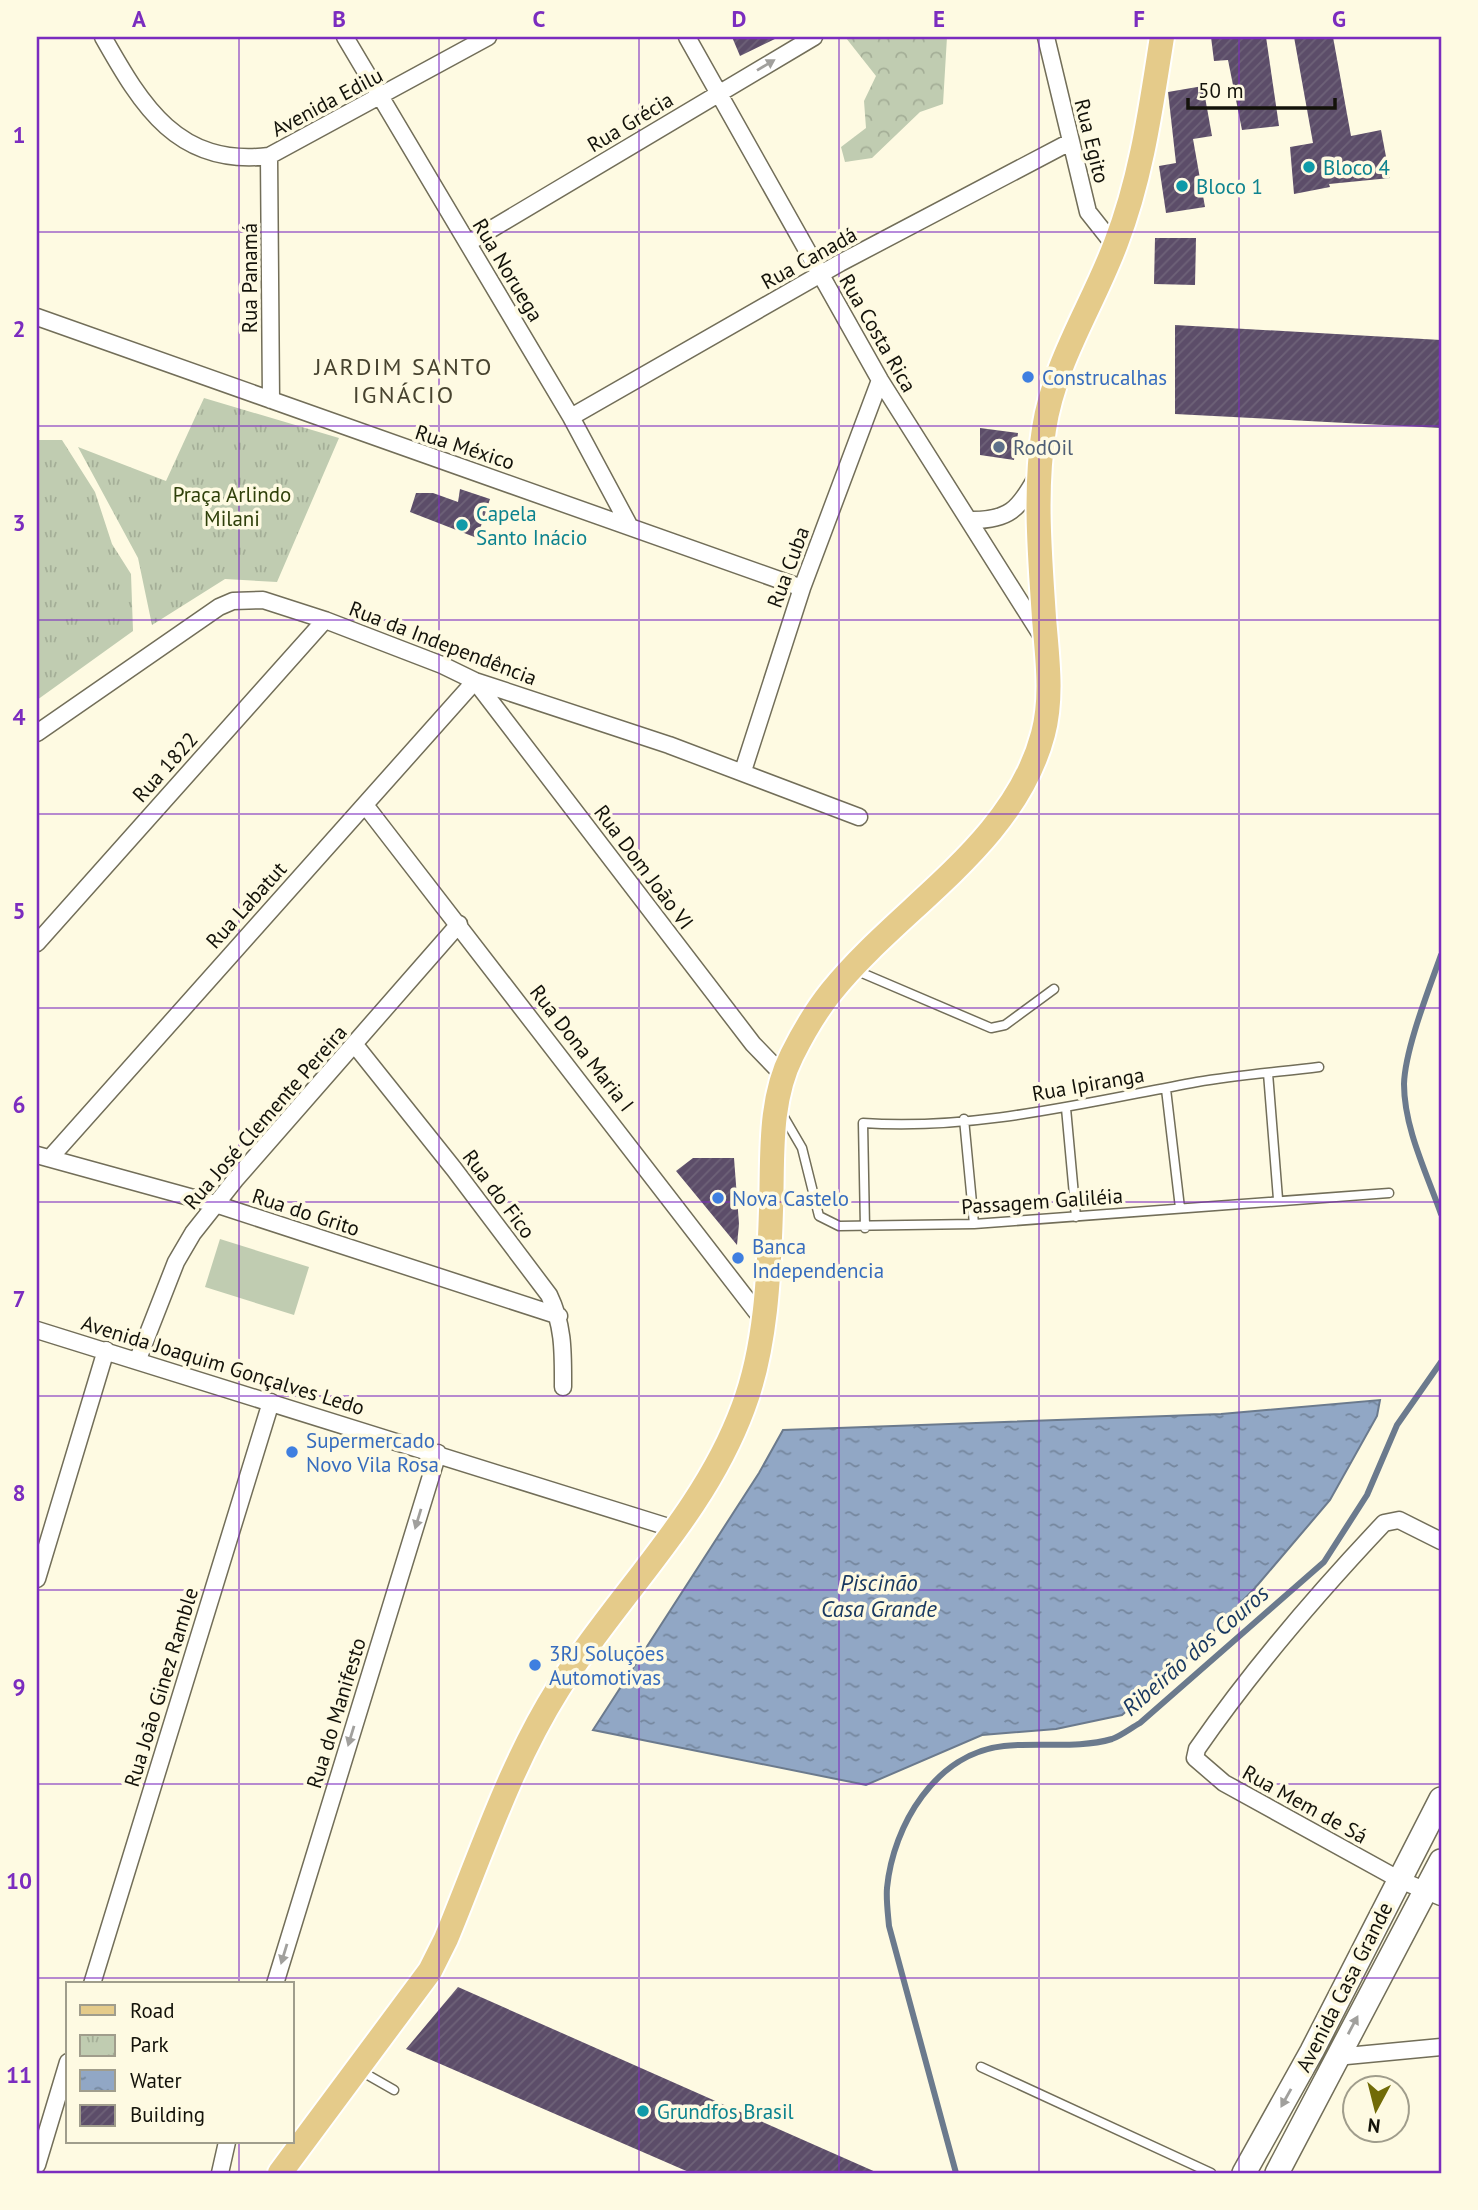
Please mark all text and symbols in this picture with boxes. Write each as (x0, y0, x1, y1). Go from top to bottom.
text: A (132, 4, 146, 33)
text: B (332, 4, 346, 33)
text: C (533, 4, 546, 33)
text: D (732, 4, 746, 33)
text: E (933, 4, 945, 33)
text: F (1133, 4, 1145, 33)
text: G (1332, 4, 1346, 33)
one-way arrow (757, 59, 776, 71)
street label: Avenida Edilu (267, 61, 387, 143)
scale bar (1188, 66, 1334, 110)
text: 50 m (1198, 77, 1244, 104)
street label: Rua Grécia (582, 86, 678, 158)
street label: Rua Egito (1069, 96, 1115, 186)
text: 1 (12, 120, 26, 149)
place label: Bloco 4 (1323, 154, 1390, 181)
marker: Bloco 4 (1301, 159, 1317, 175)
place label: Bloco 1 (1196, 173, 1263, 200)
marker: Bloco 1 (1174, 178, 1190, 194)
street label: Rua Noruega (467, 213, 549, 327)
street label: Rua Canadá (756, 221, 862, 295)
street label: Rua Panamá (236, 223, 263, 333)
street label: Rua Costa Rica (833, 269, 923, 397)
text: 2 (12, 314, 26, 343)
district label: JARDIM SANTO IGNÁCIO (314, 351, 493, 410)
place label: Construcalhas (1042, 364, 1167, 391)
marker: Construcalhas (1020, 369, 1036, 385)
street label: Rua México (412, 418, 518, 476)
place label: RodOil (1013, 434, 1073, 461)
marker: RodOil (991, 439, 1007, 455)
park label: Praça Arlindo Milani (173, 481, 291, 532)
place label: Capela Santo Inácio (476, 500, 587, 551)
text: 3 (12, 508, 26, 537)
marker: Capela Santo Inácio (454, 517, 470, 533)
street label: Rua Cuba (761, 523, 815, 611)
street label: Rua da Independência (345, 595, 541, 691)
text: 4 (12, 702, 26, 731)
street label: Rua 1822 (126, 726, 204, 808)
street label: Rua Dom João VI (588, 799, 700, 935)
street label: Rua Labatut (200, 856, 292, 954)
text: 5 (12, 896, 26, 925)
street label: Rua Dona Maria I (524, 979, 640, 1117)
street label: Rua José Clemente Pereira (177, 1019, 353, 1215)
street label: Rua Ipiranga (1030, 1061, 1146, 1107)
text: 6 (12, 1090, 26, 1119)
street label: Rua do Fico (457, 1144, 541, 1244)
street label: Rua do Grito (249, 1182, 363, 1242)
street label: Passagem Galiléia (960, 1182, 1124, 1220)
place label: Nova Castelo (732, 1185, 849, 1212)
marker: Nova Castelo (710, 1190, 726, 1206)
place label: Banca Independencia (752, 1233, 884, 1284)
marker: Banca Independencia (730, 1250, 746, 1266)
text: 7 (12, 1284, 26, 1313)
street label: Avenida Joaquim Gonçalves Ledo (78, 1309, 368, 1421)
place label: Supermercado Novo Vila Rosa (306, 1427, 439, 1478)
marker: Supermercado Novo Vila Rosa (284, 1444, 300, 1460)
text: 8 (12, 1478, 26, 1507)
one-way arrow (413, 1508, 423, 1529)
water label: Piscinão Casa Grande (821, 1568, 937, 1623)
water label: Ribeirão dos Couros (1116, 1578, 1275, 1722)
street label: Rua João Ginez Ramble (118, 1584, 204, 1790)
street label: Rua do Manifesto (300, 1634, 372, 1792)
place label: 3RJ Soluções Automotivas (549, 1640, 664, 1691)
marker: 3RJ Soluções Automotivas (527, 1657, 543, 1673)
text: 9 (12, 1672, 26, 1701)
one-way arrow (346, 1726, 356, 1747)
street label: Rua Mem de Sá (1238, 1759, 1372, 1849)
text: 10 (6, 1866, 32, 1895)
street label: Avenida Casa Grande (1289, 1897, 1399, 2077)
one-way arrow (279, 1943, 289, 1964)
legend (66, 1982, 294, 2144)
text: Road (130, 1997, 174, 2024)
one-way arrow (1347, 2015, 1358, 2035)
text: Park (130, 2031, 169, 2058)
text: 11 (6, 2060, 32, 2089)
text: Water (130, 2067, 182, 2094)
north arrow (1342, 2074, 1412, 2144)
one-way arrow (1280, 2089, 1292, 2109)
place label: Grundfos Brasil (657, 2098, 794, 2125)
text: Building (130, 2101, 205, 2128)
marker: Grundfos Brasil (635, 2103, 651, 2119)
text: N (1366, 2113, 1382, 2139)

